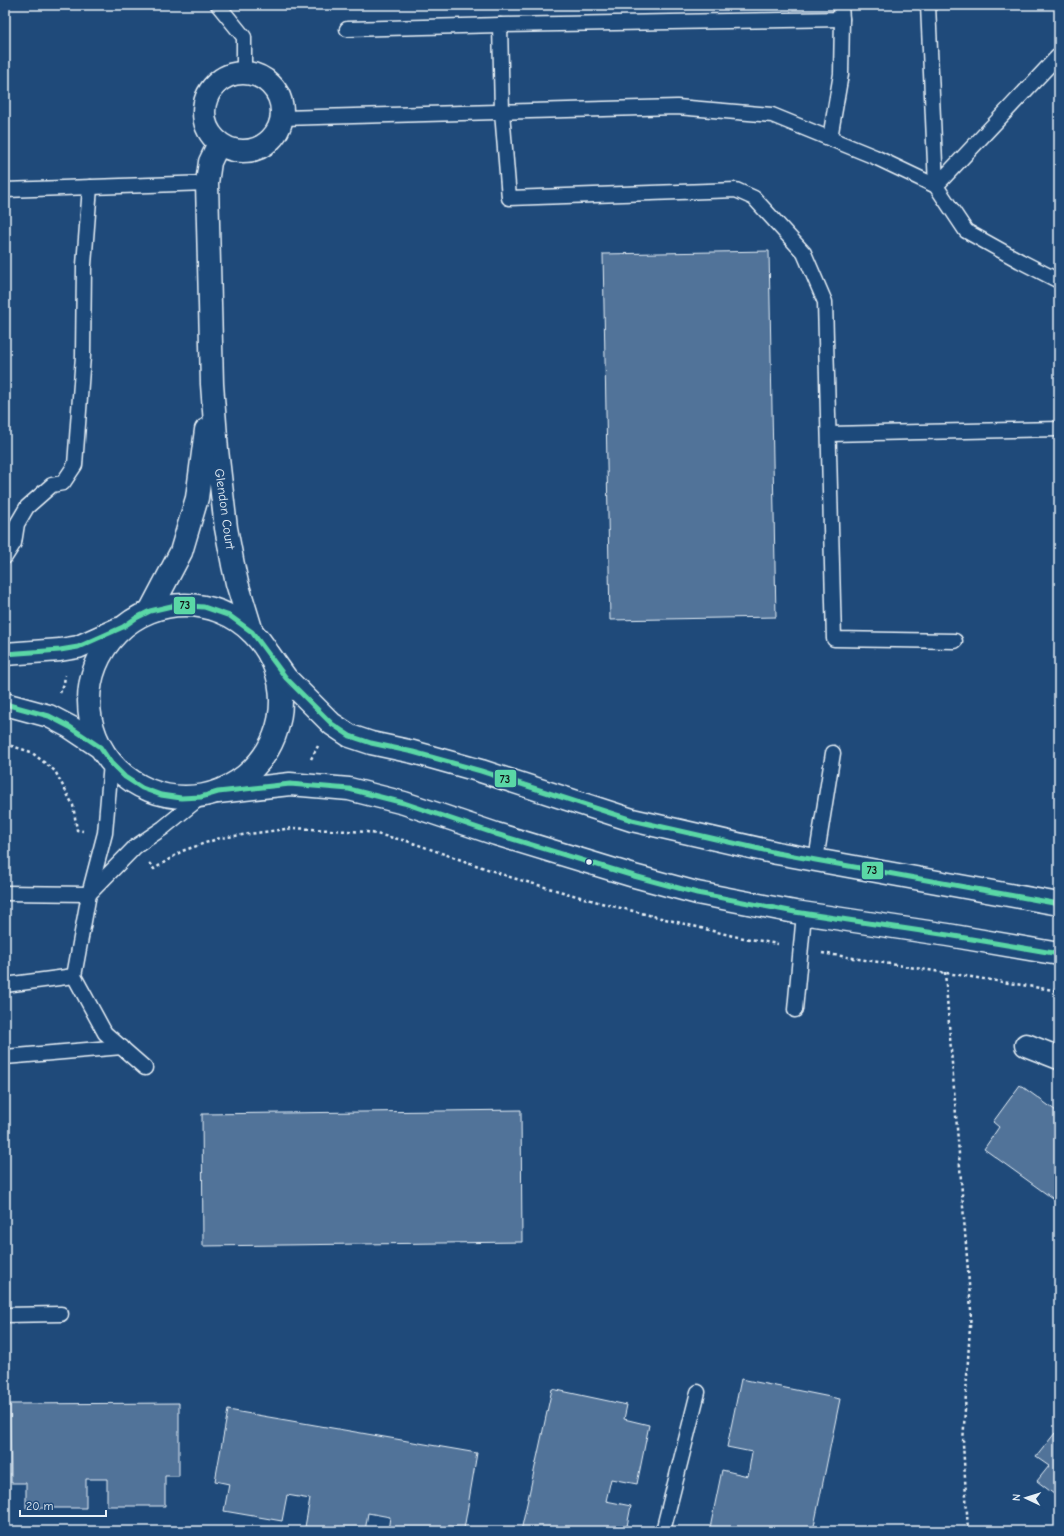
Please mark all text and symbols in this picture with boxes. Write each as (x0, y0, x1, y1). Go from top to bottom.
street label: Glendon Court (212, 468, 238, 552)
line badge: 73 (173, 596, 196, 615)
text: 73 (180, 599, 190, 612)
line badge: 73 (494, 769, 517, 788)
text: 73 (500, 773, 510, 786)
unlabelled marker (584, 857, 594, 867)
line badge: 73 (861, 861, 884, 880)
text: 73 (867, 864, 877, 877)
north arrow (1006, 1478, 1046, 1518)
scale bar (20, 1492, 106, 1518)
text: N (1010, 1493, 1023, 1501)
text: 20 m (26, 1499, 54, 1513)

